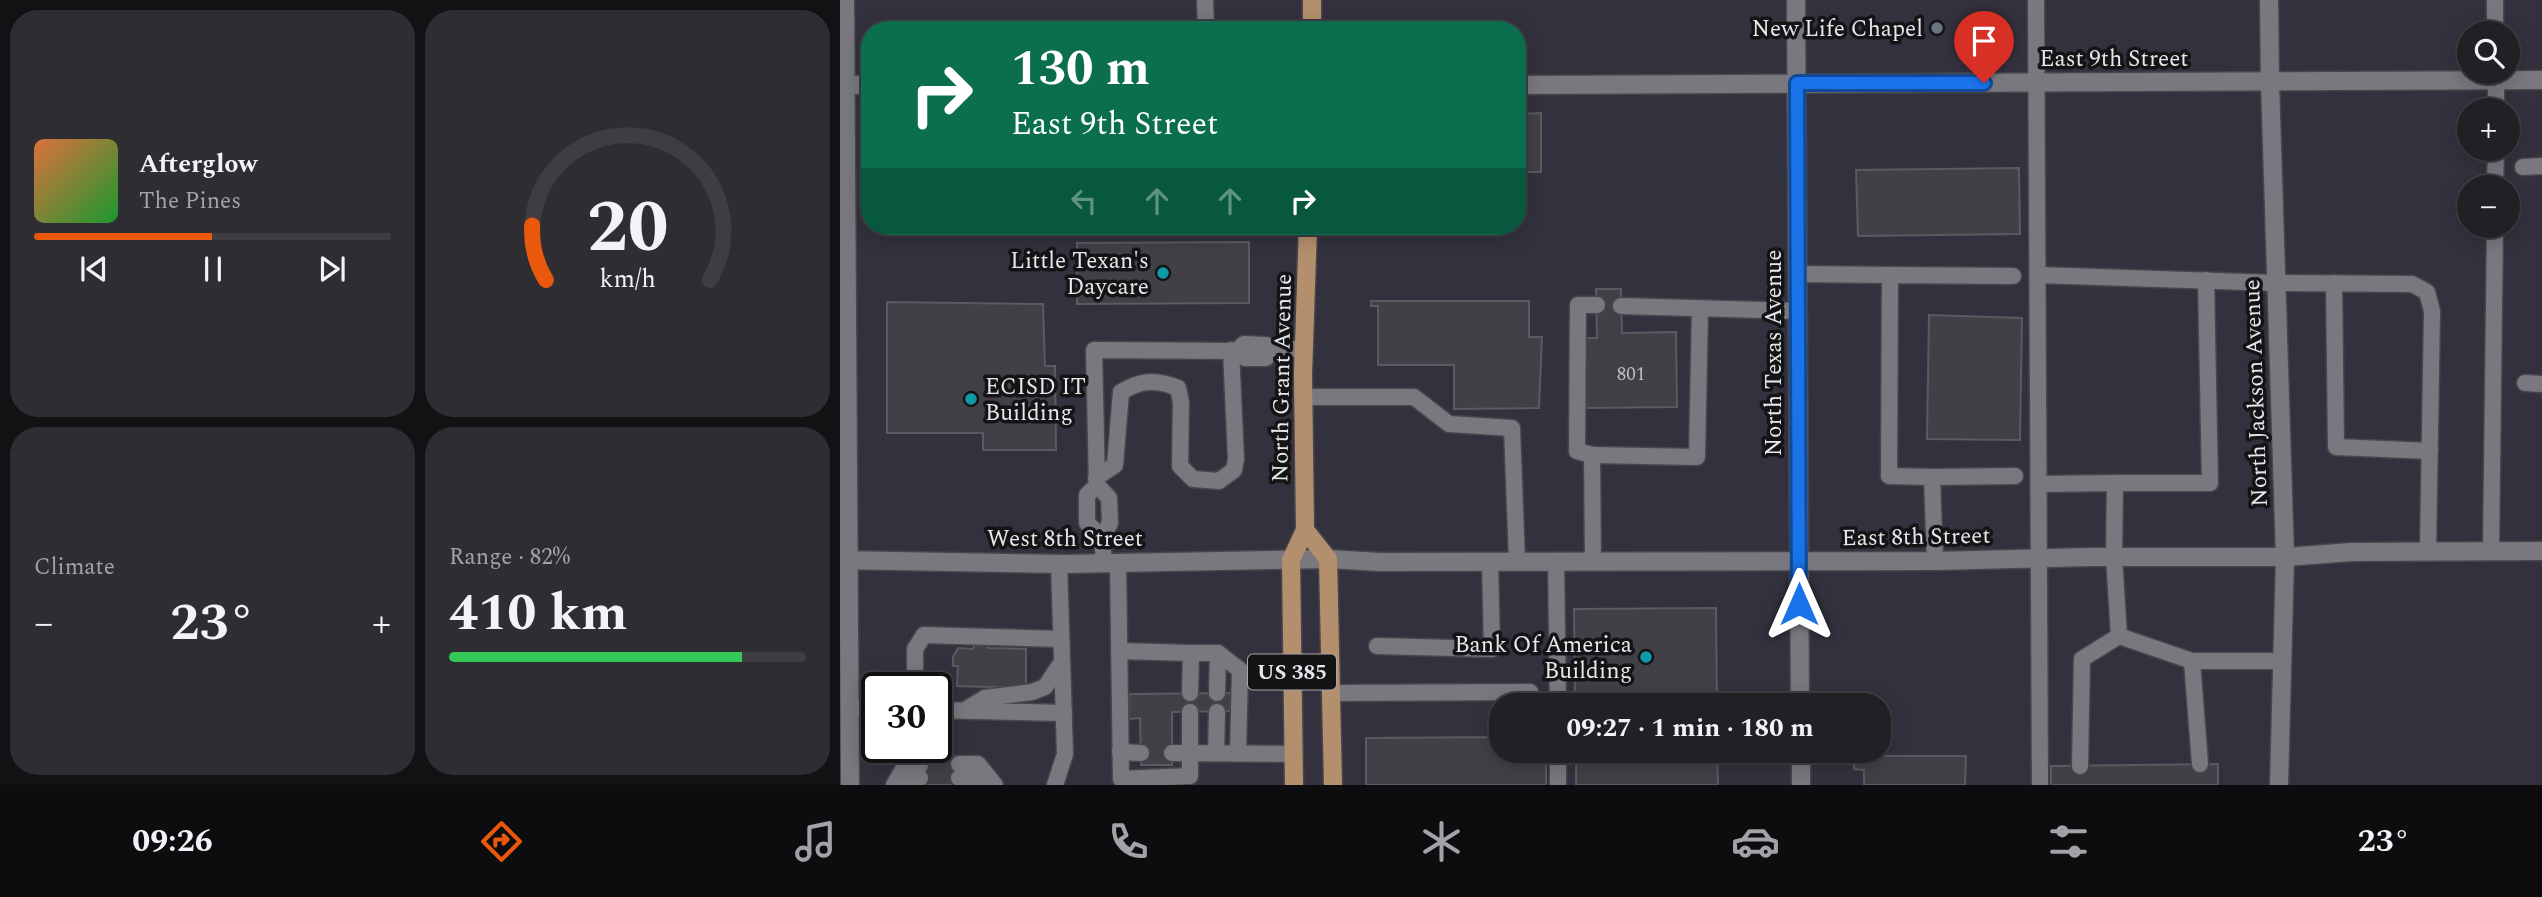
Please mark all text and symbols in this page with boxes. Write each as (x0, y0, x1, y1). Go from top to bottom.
pin (1954, 11, 2014, 83)
place label: New Life Chapel (1752, 12, 1923, 47)
marker: New Life Chapel (1929, 20, 1945, 36)
map controls (2457, 21, 2520, 238)
button: search (2457, 21, 2520, 84)
icon: arrive (1965, 22, 2003, 60)
text: 130 m (1011, 32, 1150, 107)
street label: East 9th Street (2040, 42, 2188, 77)
icon: right (896, 49, 987, 140)
button: + (2457, 98, 2520, 161)
text: East 9th Street (1011, 100, 1218, 149)
text: Afterglow (139, 144, 258, 184)
text: 20 (587, 173, 668, 284)
button: − (2457, 175, 2520, 238)
icon: left (1065, 182, 1103, 220)
icon: ahead (1138, 182, 1176, 220)
icon: ahead (1211, 182, 1249, 220)
icon: right (1284, 182, 1322, 220)
text: The Pines (139, 184, 241, 219)
place label: Little Texan's Daycare (1010, 244, 1149, 305)
icon: previous (75, 250, 113, 288)
icon: pause (194, 250, 232, 288)
icon: next (313, 250, 351, 288)
street label: North Texas Avenue (1757, 250, 1792, 456)
text: km/h (599, 261, 656, 299)
marker: Little Texan's Daycare (1155, 265, 1171, 281)
street label: North Grant Avenue (1263, 273, 1302, 483)
street label: North Jackson Avenue (2235, 279, 2278, 507)
house number: 801 (1617, 360, 1645, 389)
place label: ECISD IT Building (985, 370, 1086, 431)
marker: ECISD IT Building (963, 391, 979, 407)
street label: East 8th Street (1841, 519, 1991, 556)
street label: West 8th Street (987, 522, 1143, 557)
text: Range · 82% (449, 540, 570, 575)
text: Climate (34, 550, 115, 585)
position arrow (1762, 567, 1836, 641)
text: 410 km (449, 574, 628, 653)
text: 23° (170, 584, 255, 663)
text: − (34, 595, 53, 653)
text: + (372, 595, 391, 653)
place label: Bank Of America Building (1454, 628, 1632, 689)
marker: Bank Of America Building (1638, 649, 1654, 665)
road number: US 385 (1248, 654, 1336, 690)
speed limit sign: 30 (861, 672, 952, 763)
text: 09:27 · 1 min · 180 m (1566, 708, 1814, 748)
text: 09:26 (132, 817, 213, 866)
icon: directions (477, 817, 526, 866)
icon: music (791, 817, 840, 866)
icon: phone (1104, 817, 1153, 866)
icon: climate (1417, 817, 1466, 866)
icon: car (1731, 817, 1780, 866)
icon: filters (2044, 817, 2093, 866)
text: 23° (2358, 817, 2410, 866)

